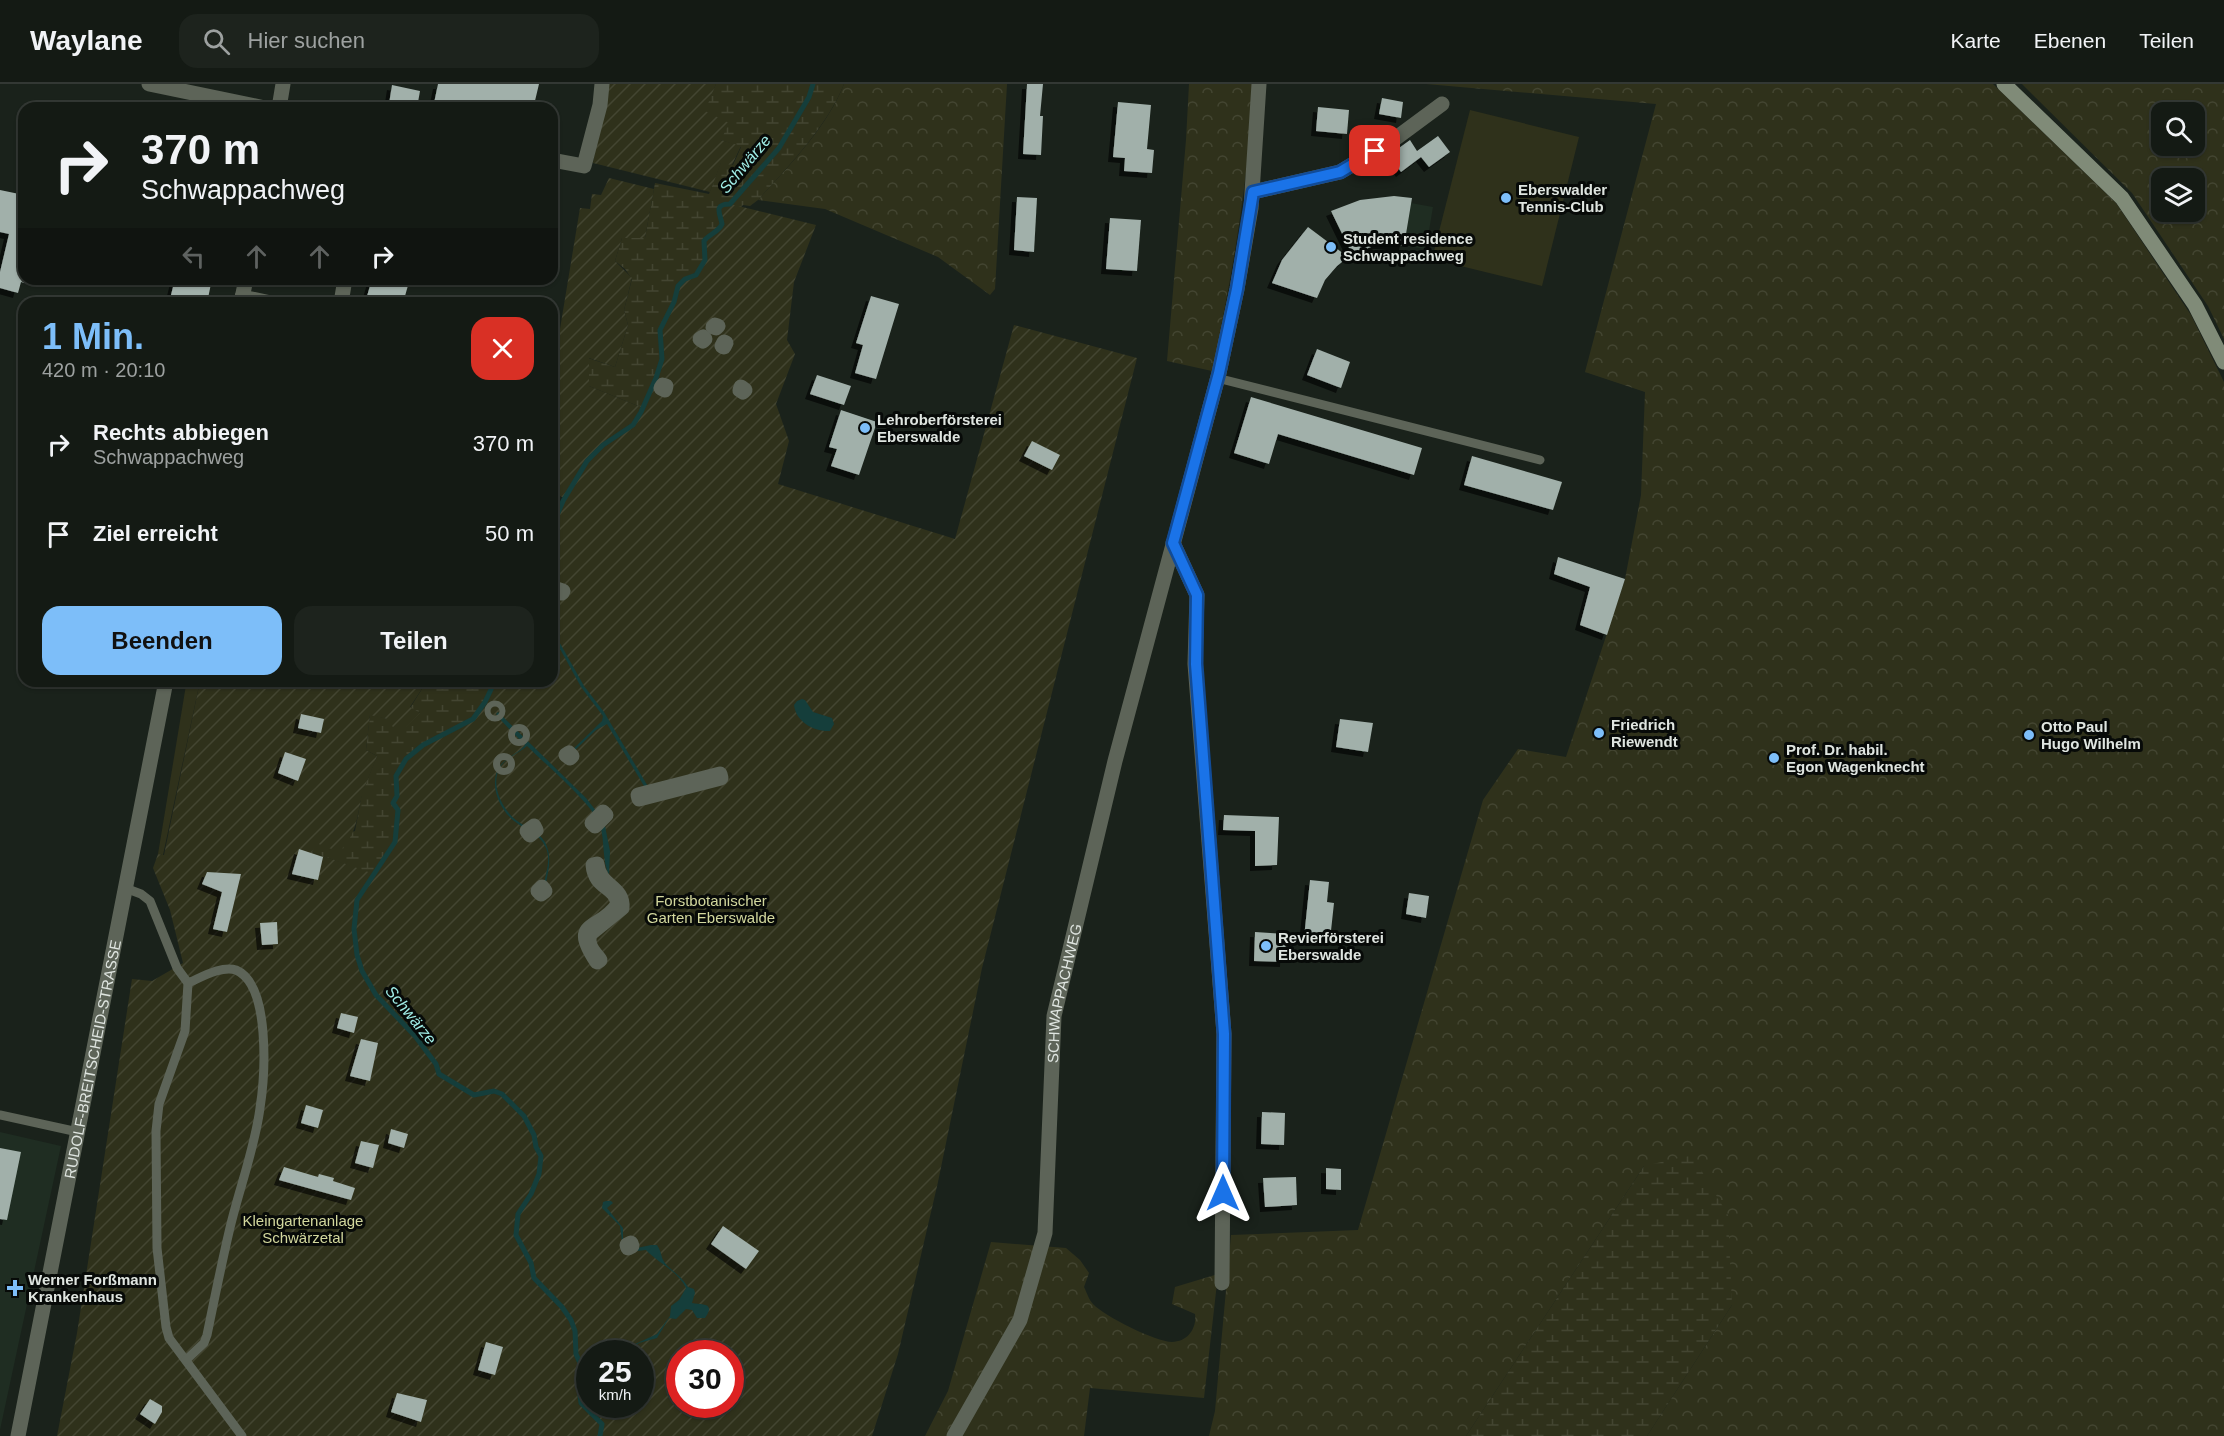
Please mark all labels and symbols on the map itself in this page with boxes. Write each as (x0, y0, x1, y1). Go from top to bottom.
pin (1349, 125, 1400, 176)
water label: Schwärze (716, 132, 774, 196)
place label: Eberswalder Tennis-Club (1518, 181, 1607, 215)
marker: Eberswalder Tennis-Club (1499, 191, 1513, 205)
place label: Student residence Schwappachweg (1343, 230, 1473, 264)
marker: Student residence Schwappachweg (1324, 240, 1338, 254)
place label: Lehroberförsterei Eberswalde (877, 411, 1002, 445)
marker: Lehroberförsterei Eberswalde (858, 421, 872, 435)
place label: Friedrich Riewendt (1611, 716, 1678, 750)
place label: Otto Paul Hugo Wilhelm (2041, 718, 2141, 752)
marker: Friedrich Riewendt (1592, 726, 1606, 740)
marker: Otto Paul Hugo Wilhelm (2022, 728, 2036, 742)
place label: Prof. Dr. habil. Egon Wagenknecht (1786, 741, 1925, 775)
marker: Prof. Dr. habil. Egon Wagenknecht (1767, 751, 1781, 765)
park label: Forstbotanischer Garten Eberswalde (647, 892, 775, 926)
street label: SCHWAPPACHWEG (1044, 922, 1084, 1063)
place label: Revierförsterei Eberswalde (1278, 929, 1384, 963)
street label: RUDOLF-BREITSCHEID-STRASSE (60, 938, 124, 1180)
marker: Revierförsterei Eberswalde (1259, 939, 1273, 953)
water label: Schwärze (382, 982, 440, 1048)
position arrow (1191, 1161, 1255, 1225)
park label: Kleingartenanlage Schwärzetal (243, 1212, 363, 1246)
place label: Werner Forßmann Krankenhaus (28, 1271, 157, 1305)
marker: Werner Forßmann Krankenhaus (6, 1279, 24, 1297)
speed limit sign: 30 (666, 1340, 744, 1418)

